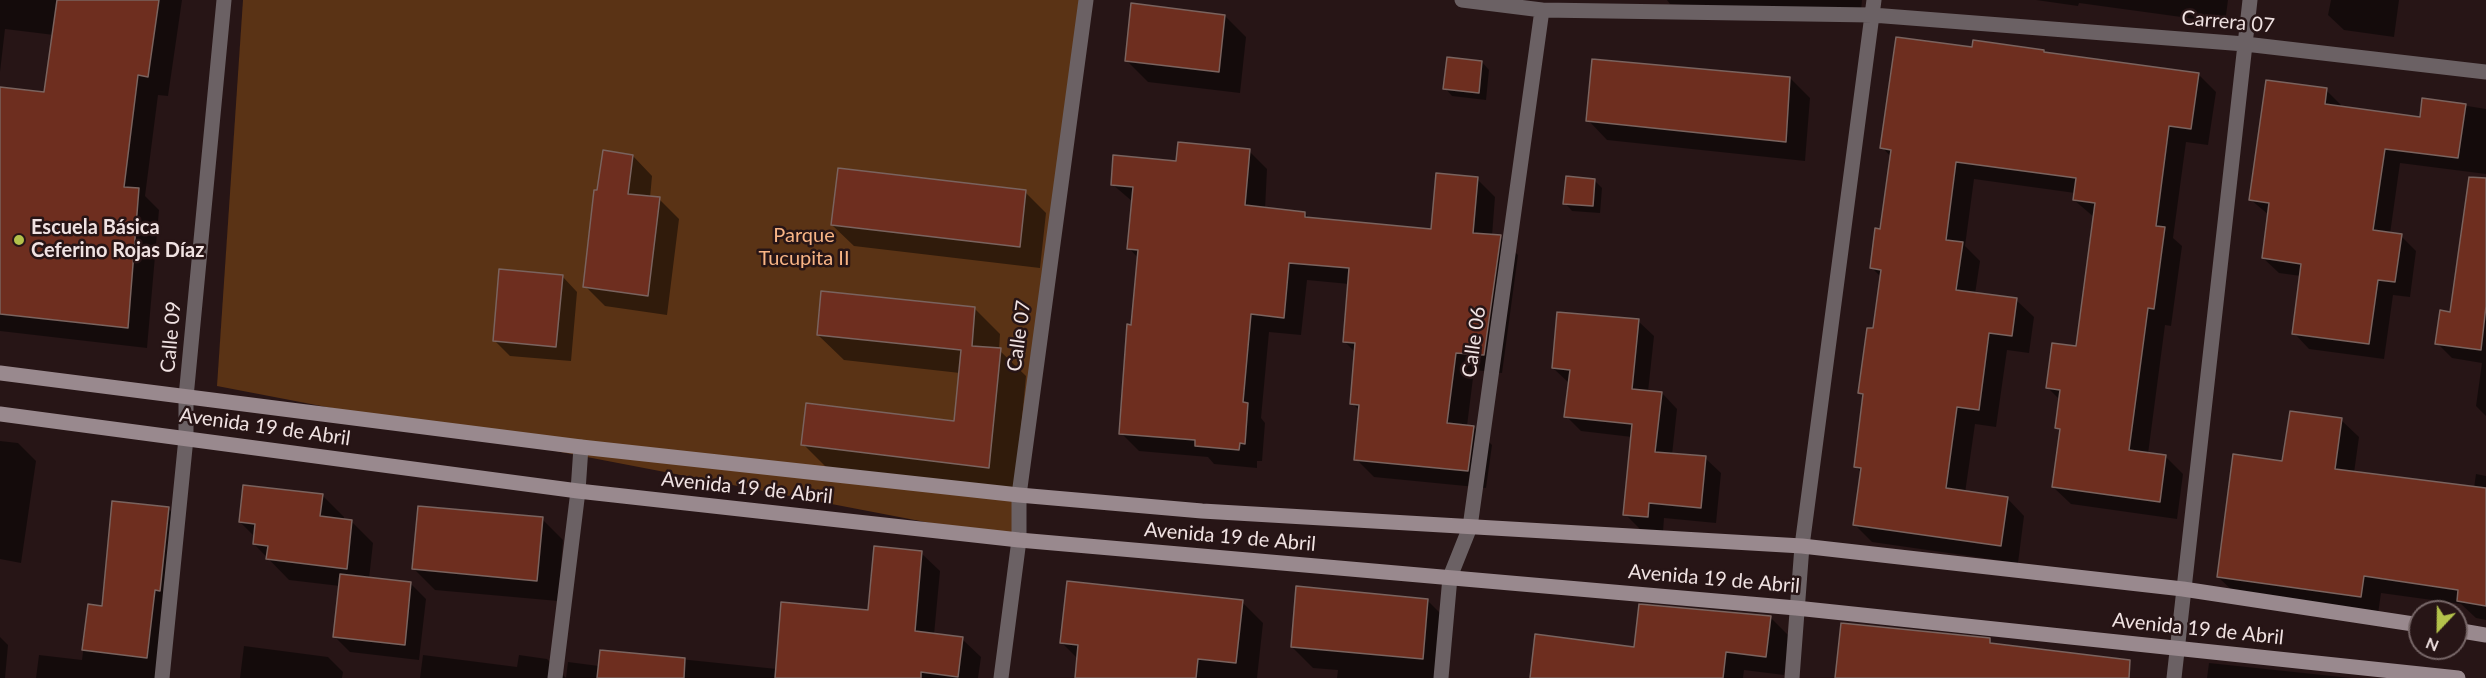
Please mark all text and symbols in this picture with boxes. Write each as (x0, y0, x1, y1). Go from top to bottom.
street label: Carrera 07 (2180, 6, 2276, 38)
place label: Escuela Básica Ceferino Rojas Díaz (31, 216, 204, 263)
park label: Parque Tucupita II (758, 224, 850, 271)
marker: Escuela Básica Ceferino Rojas Díaz (12, 233, 26, 247)
street label: Calle 07 (1002, 299, 1036, 373)
street label: Calle 09 (156, 300, 186, 374)
street label: Calle 06 (1457, 305, 1491, 379)
street label: Avenida 19 de Abril (178, 403, 352, 451)
street label: Avenida 19 de Abril (660, 467, 834, 509)
street label: Avenida 19 de Abril (1143, 518, 1317, 556)
street label: Avenida 19 de Abril (1627, 560, 1801, 598)
north arrow (2408, 600, 2468, 660)
street label: Avenida 19 de Abril (2111, 608, 2285, 650)
text: N (2423, 634, 2441, 656)

